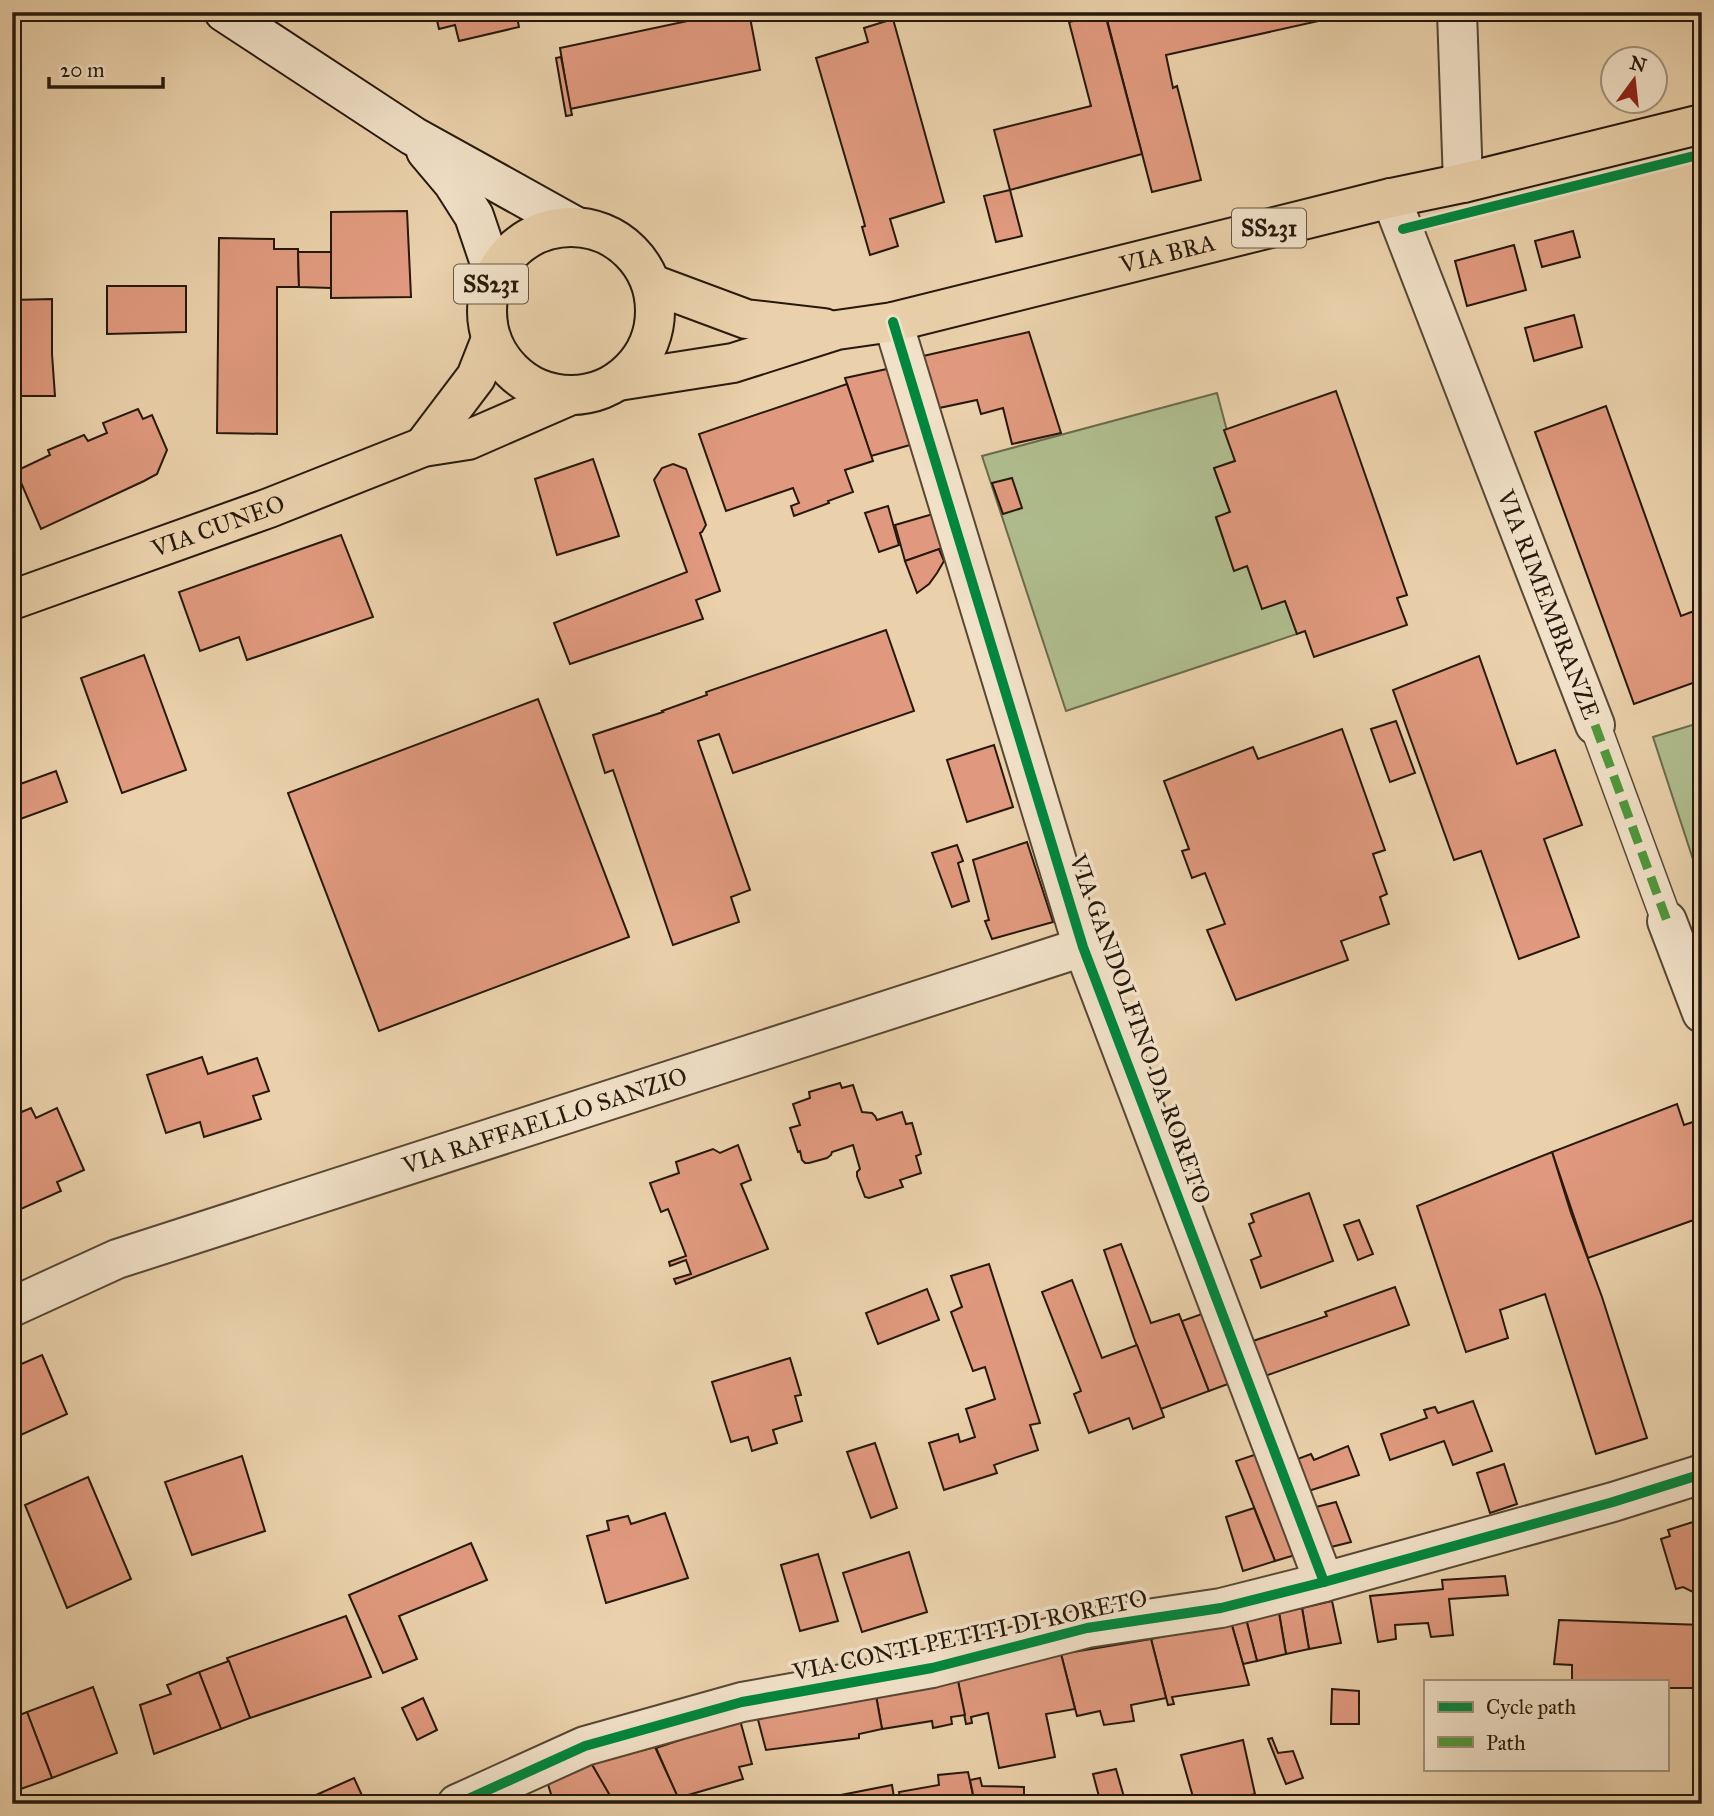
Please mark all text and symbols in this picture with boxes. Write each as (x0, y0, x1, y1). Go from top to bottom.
scale bar (49, 46, 163, 90)
north arrow (1598, 46, 1668, 116)
text: N (1628, 51, 1649, 77)
text: 20 m (60, 57, 105, 83)
road number: SS231 (1232, 208, 1306, 247)
street label: VIA BRA (1116, 227, 1218, 280)
road number: SS231 (454, 264, 528, 304)
street label: VIA RIMEMBRANZE (1490, 485, 1606, 724)
street label: VIA CUNEO (147, 488, 289, 564)
street label: VIA GANDOLFINO DA RORETO (1062, 849, 1217, 1208)
street label: VIA RAFFAELLO SANZIO (398, 1061, 691, 1181)
street label: VIA CONTI PETITI DI RORETO (789, 1583, 1150, 1687)
legend (1424, 1680, 1668, 1770)
text: Cycle path (1486, 1694, 1577, 1720)
text: Path (1486, 1730, 1526, 1756)

